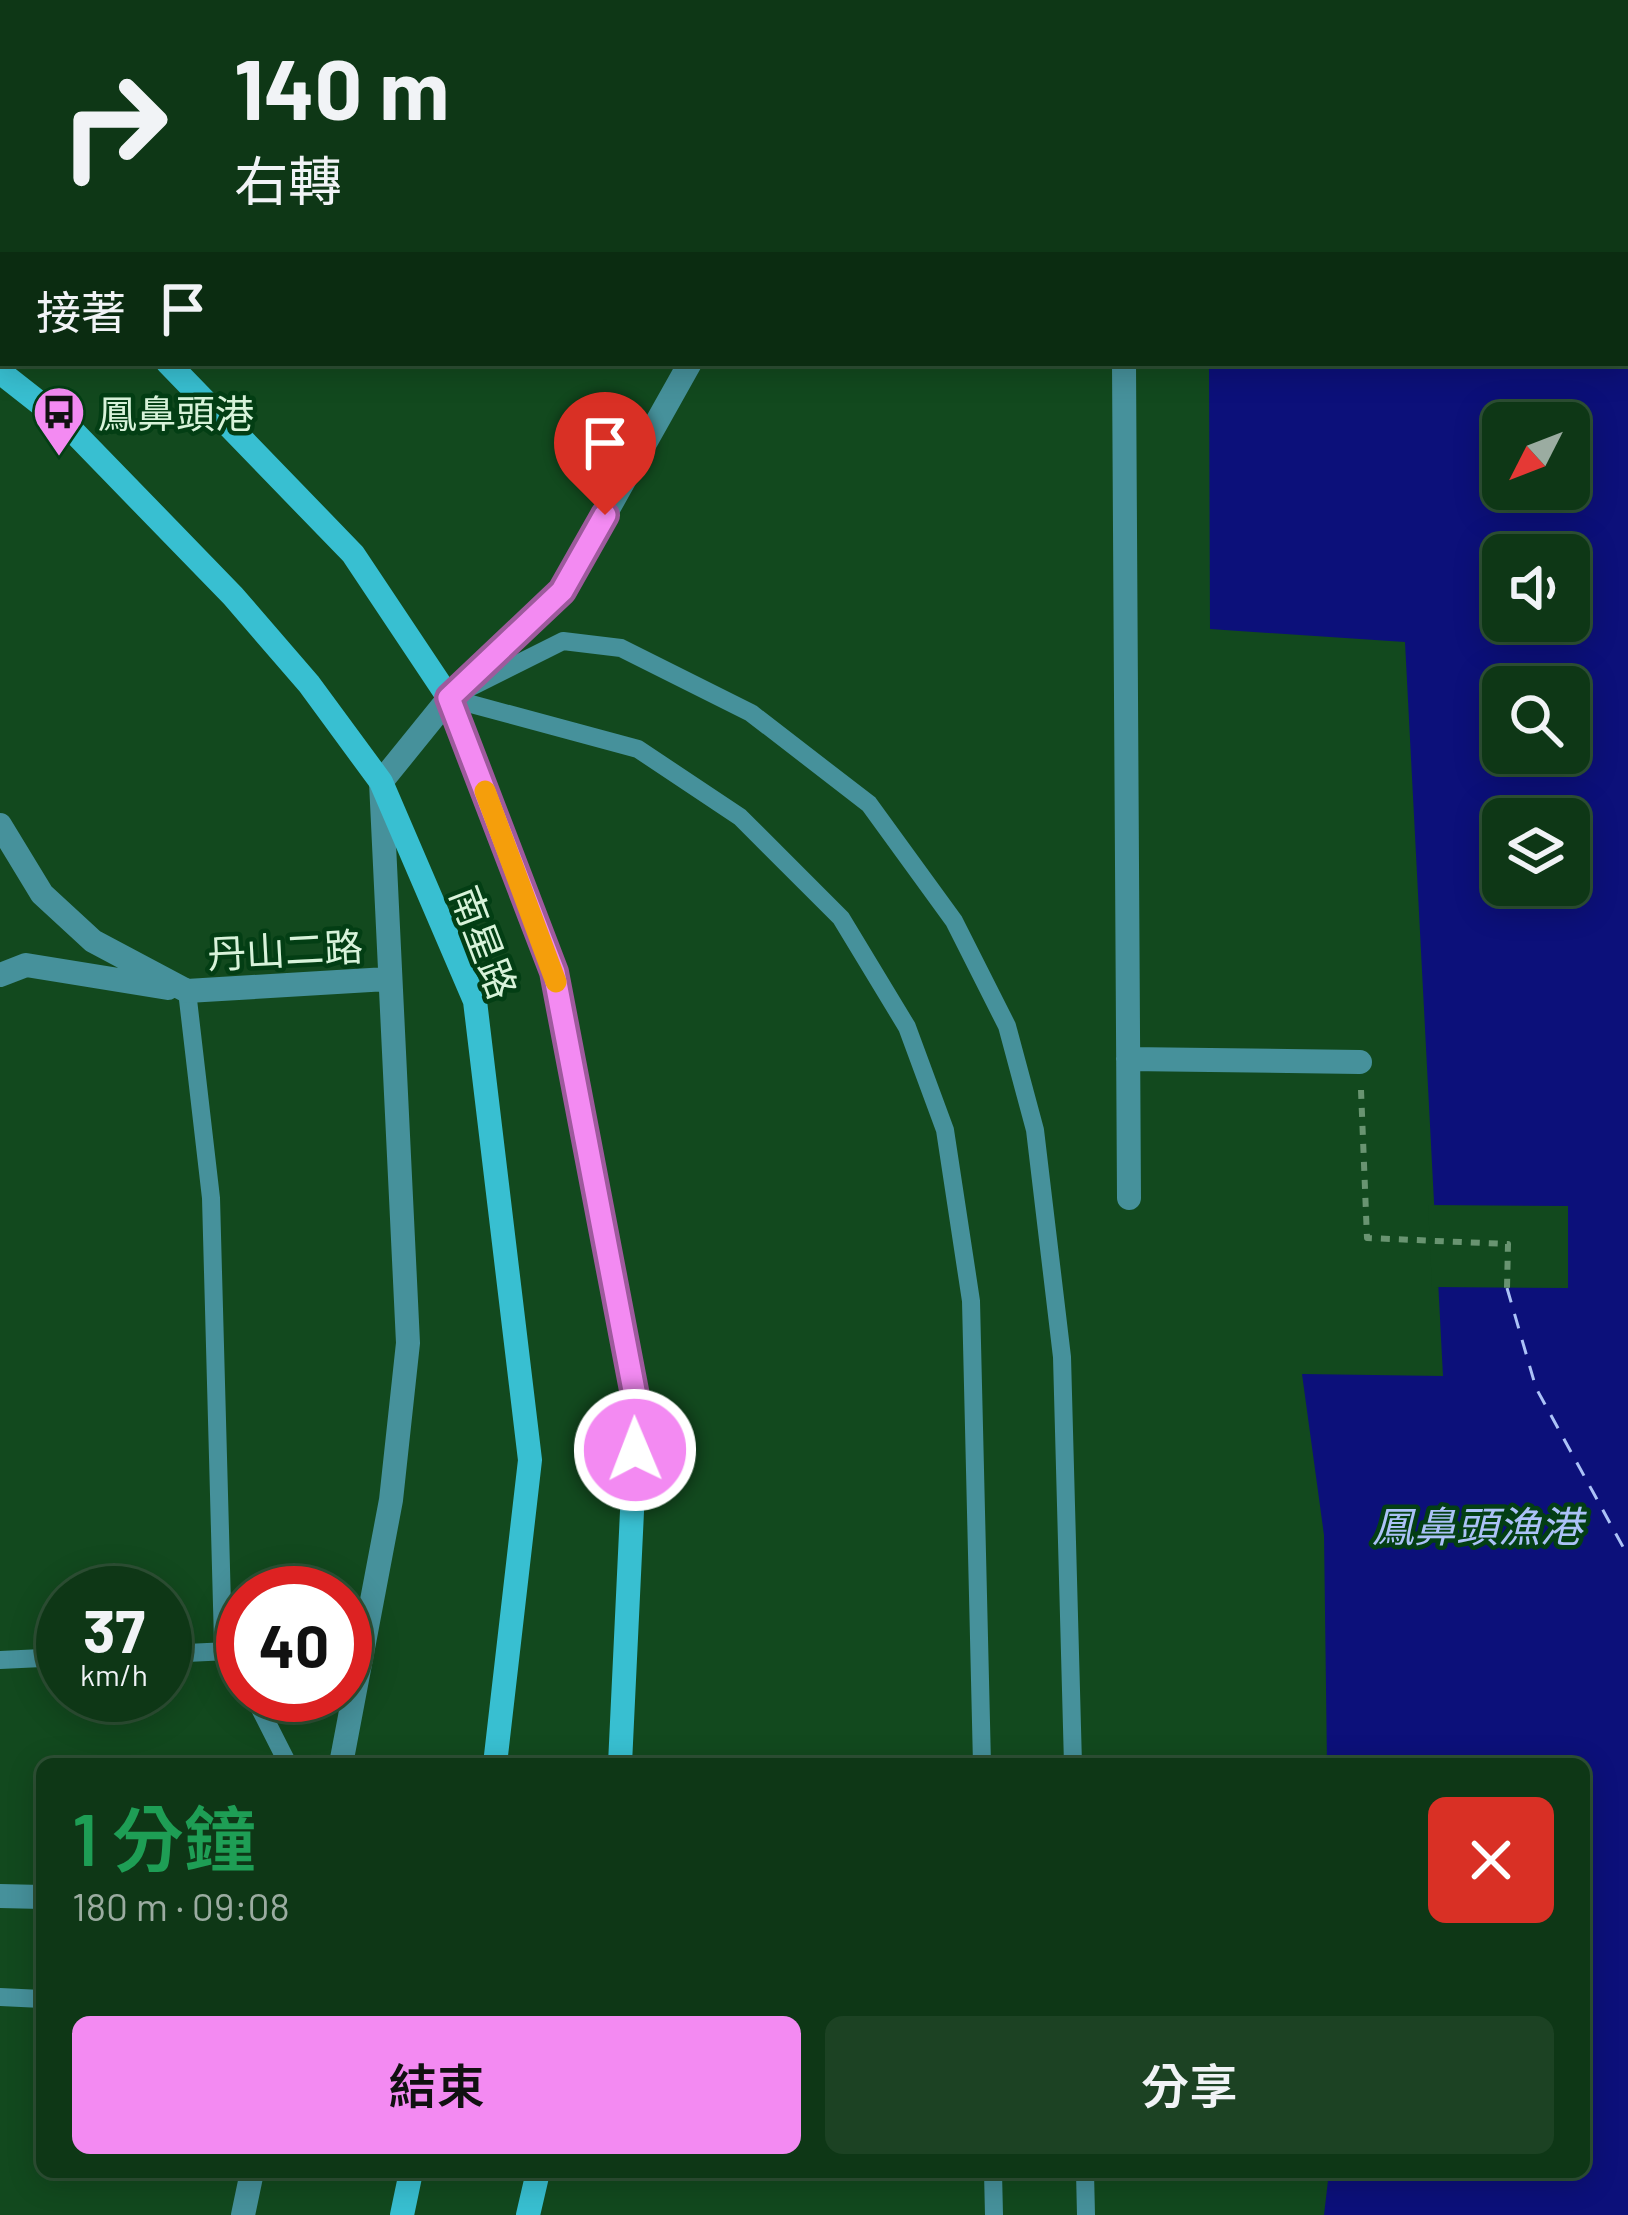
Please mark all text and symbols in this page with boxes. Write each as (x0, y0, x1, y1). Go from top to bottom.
text: 140 m (234, 36, 449, 137)
icon: right (36, 48, 192, 204)
text: 右轉 (234, 147, 342, 212)
icon: arrive (150, 276, 216, 342)
text: 接著 (36, 284, 126, 338)
bus stop icon: 鳳鼻頭港 (31, 384, 87, 458)
place label: 鳳鼻頭港 (98, 389, 254, 436)
pin (554, 392, 656, 515)
north arrow (1482, 402, 1590, 510)
map controls (1482, 402, 1590, 906)
icon: arrive (572, 410, 638, 476)
button: sound (1482, 534, 1590, 642)
button: search (1482, 666, 1590, 774)
button: layers (1482, 798, 1590, 906)
street label: 南星路 (442, 879, 528, 1005)
street label: 丹山二路 (206, 921, 364, 977)
position arrow (572, 1387, 698, 1513)
water label: 鳳鼻頭漁港 (1372, 1500, 1587, 1550)
speed limit sign: 40 (216, 1566, 372, 1722)
text: 37 (83, 1593, 145, 1665)
text: km/h (80, 1656, 148, 1692)
text: 1 分鐘 (72, 1794, 256, 1880)
button: close (1428, 1797, 1554, 1923)
text: 180 m · 09:08 (72, 1882, 290, 1929)
button: 結束 (72, 2016, 801, 2154)
button: 分享 (825, 2016, 1554, 2154)

